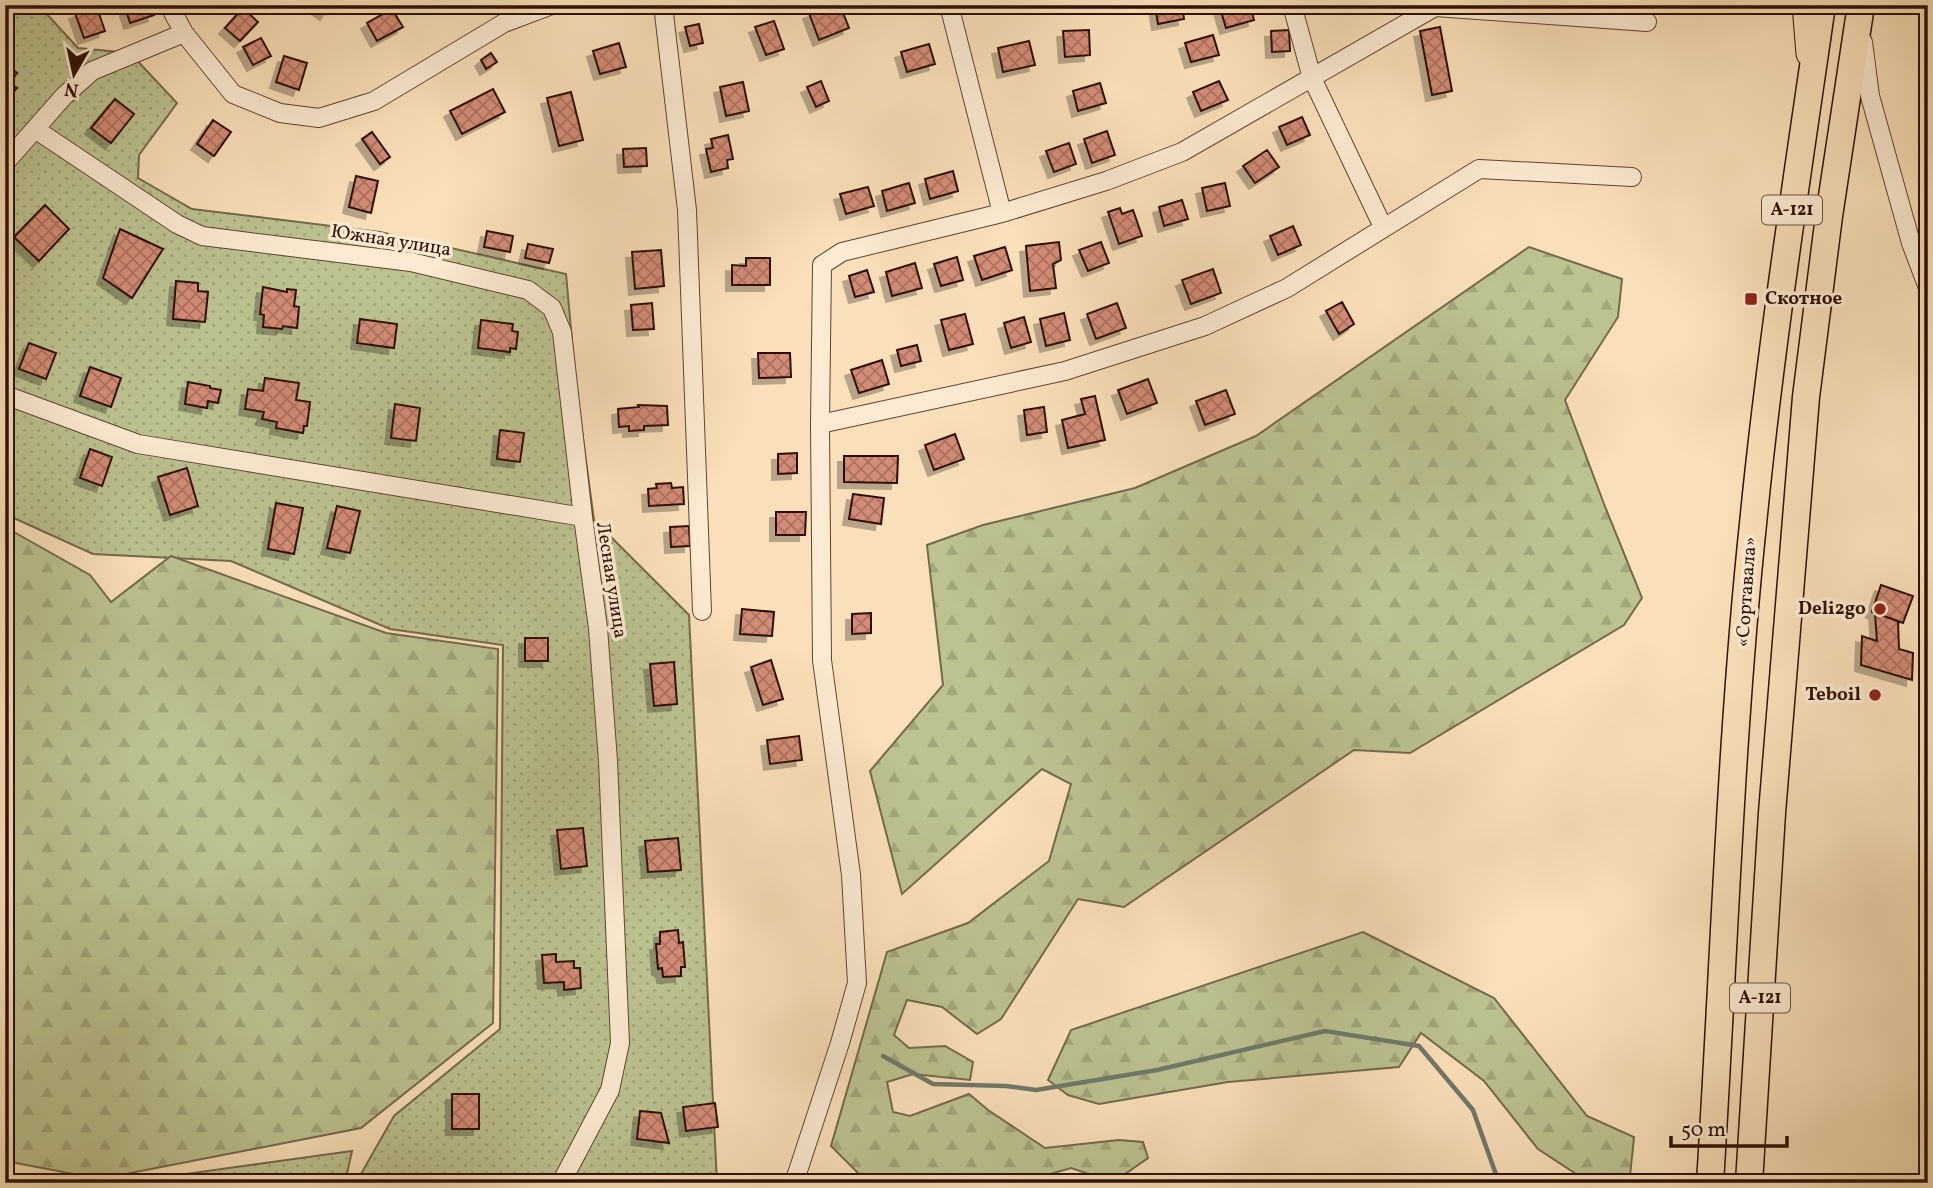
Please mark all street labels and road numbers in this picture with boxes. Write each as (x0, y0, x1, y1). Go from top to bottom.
road number: А-121 (1762, 196, 1822, 224)
street label: Южная улица (329, 219, 453, 263)
street label: Лесная улица (589, 520, 633, 640)
street label: «Сортавала» (1730, 536, 1764, 648)
road number: А-121 (1730, 984, 1790, 1013)

